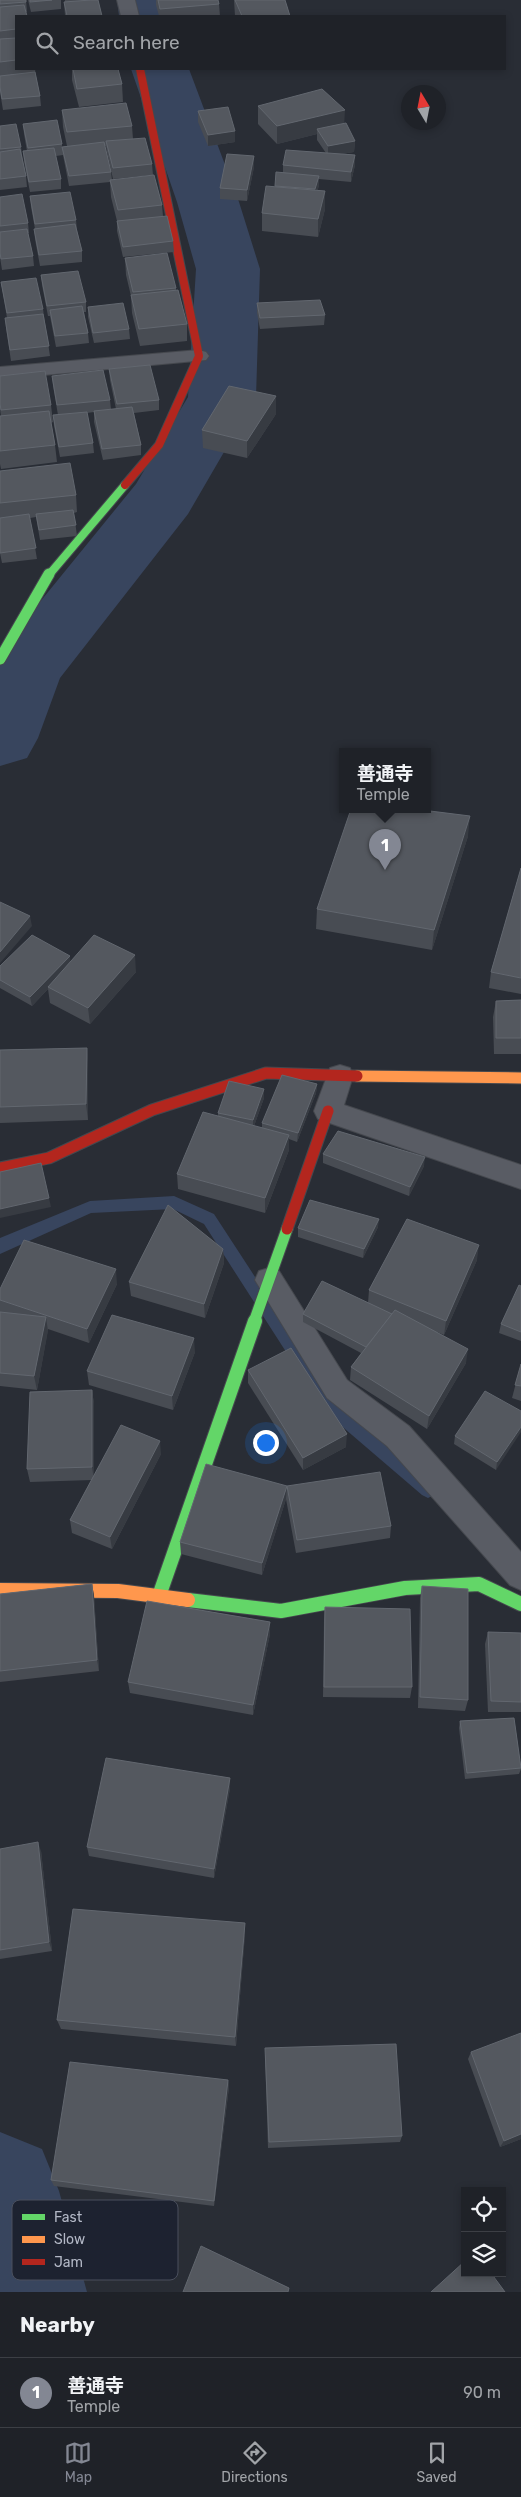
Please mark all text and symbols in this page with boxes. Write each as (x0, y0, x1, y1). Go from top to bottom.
search box (15, 15, 506, 70)
icon: search (33, 29, 61, 57)
text: Search here (73, 31, 180, 54)
north arrow (401, 85, 446, 130)
popup (339, 748, 431, 813)
text: 善通寺 (356, 762, 414, 785)
text: Temple (356, 785, 410, 804)
pin: 1 (369, 829, 401, 870)
your location (253, 1430, 279, 1456)
map controls (461, 2187, 506, 2277)
button: locate (461, 2187, 506, 2232)
legend (12, 2200, 178, 2280)
text: Fast (54, 2209, 83, 2226)
text: Slow (54, 2231, 85, 2248)
button: layers (461, 2232, 506, 2277)
text: Jam (54, 2254, 83, 2271)
text: Nearby (20, 2312, 95, 2337)
text: 善通寺 (67, 2374, 124, 2397)
text: 1 (32, 2383, 40, 2402)
text: 90 m (463, 2383, 501, 2402)
text: Temple (67, 2397, 120, 2416)
tab: Map (64, 2439, 92, 2486)
tab: Directions (221, 2439, 288, 2486)
tab: Saved (417, 2439, 457, 2486)

